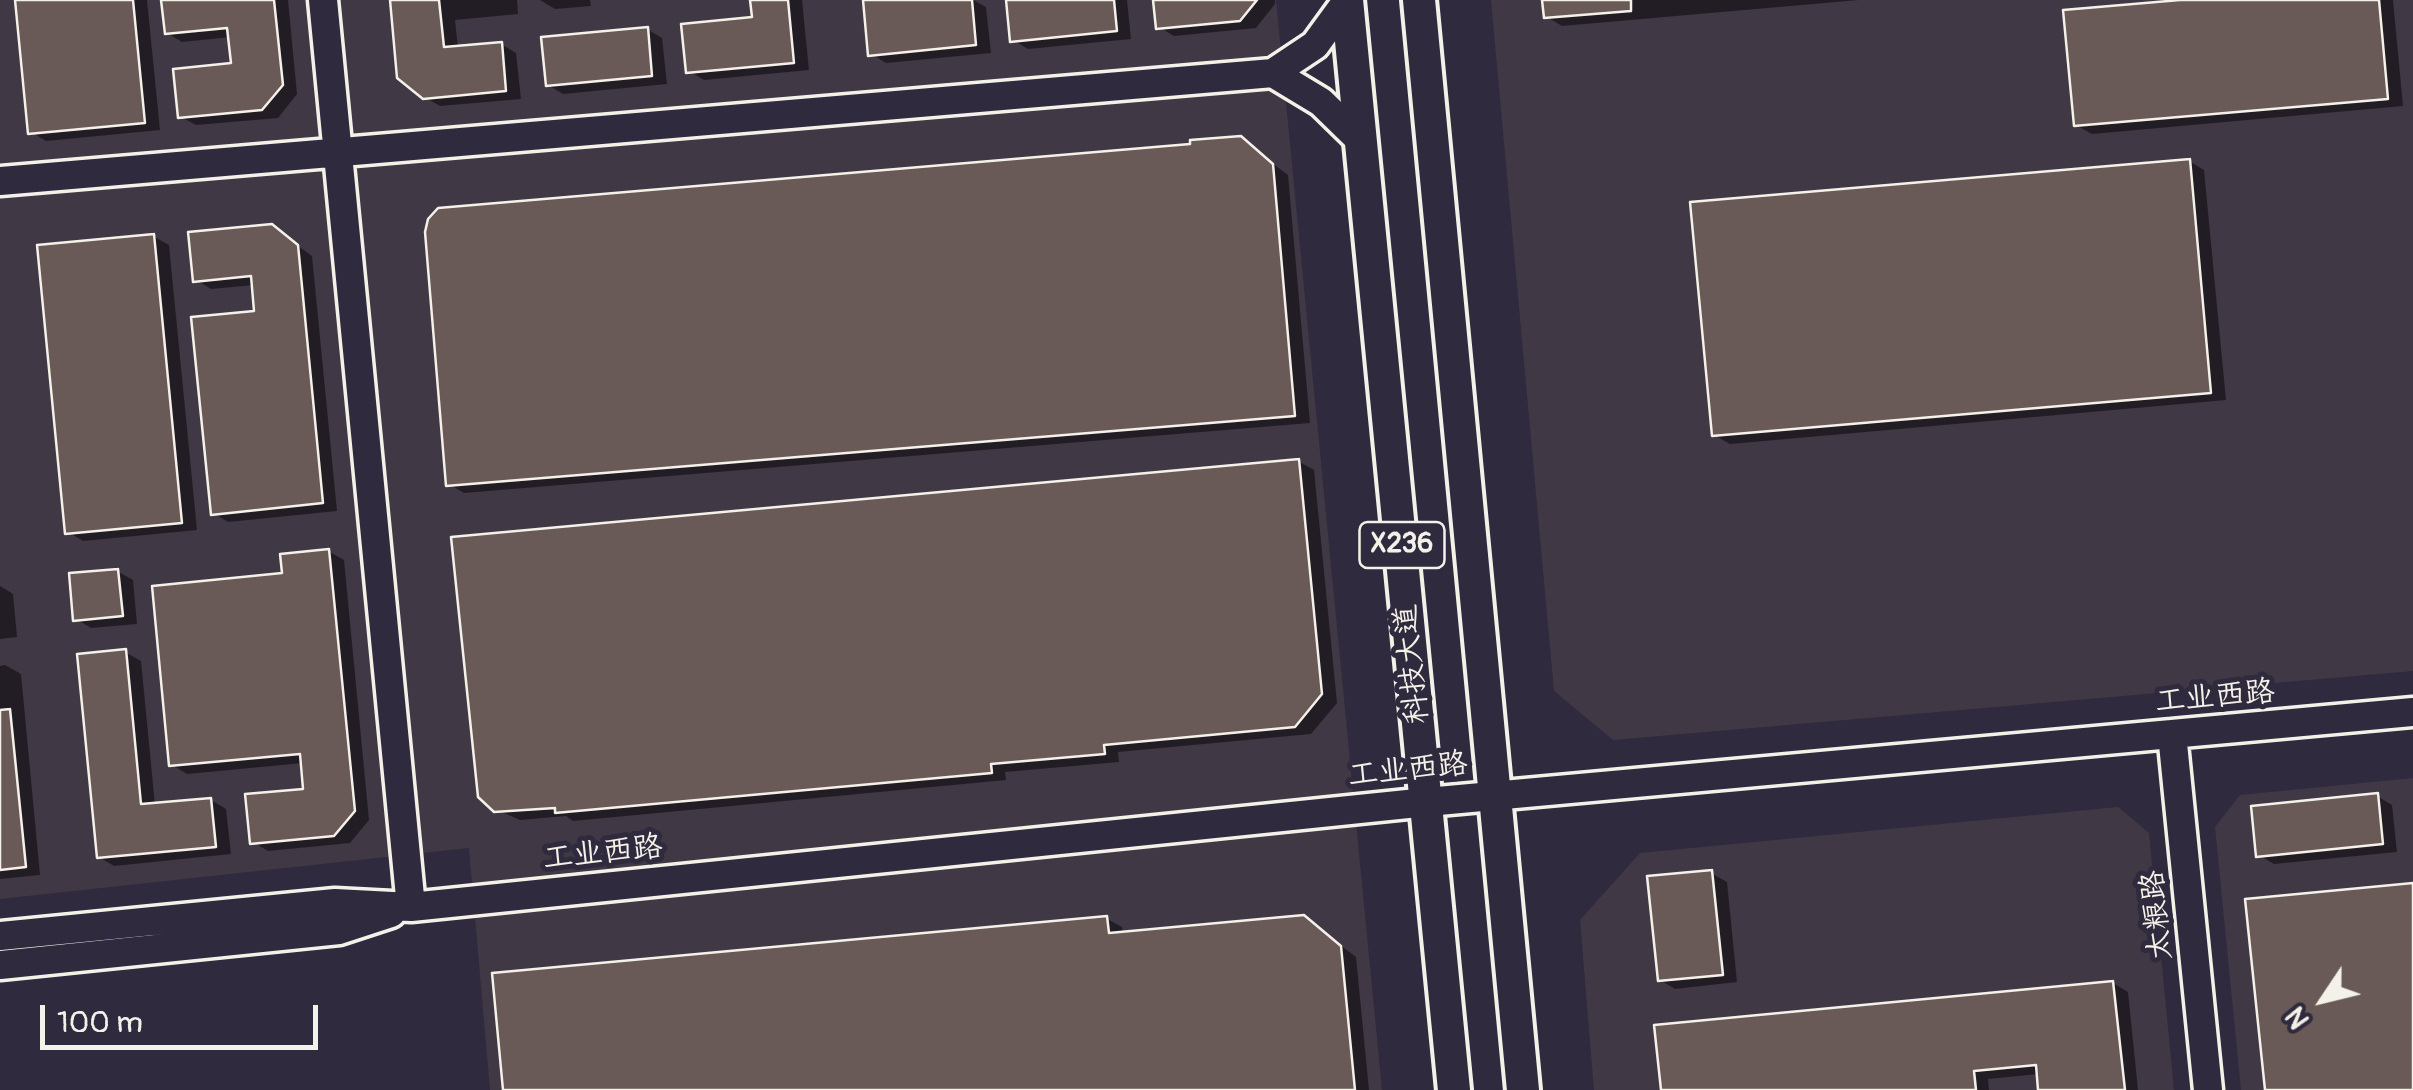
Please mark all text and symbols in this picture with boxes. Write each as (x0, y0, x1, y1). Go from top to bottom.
road number: X236 (1360, 522, 1444, 568)
street label: 科技大道 (1389, 602, 1437, 726)
street label: 工业西路 (2154, 675, 2276, 721)
street label: 工业西路 (1346, 747, 1470, 795)
street label: 工业西路 (541, 830, 665, 878)
street label: 太粮路 (2135, 868, 2181, 962)
north arrow (2273, 950, 2373, 1050)
scale bar (45, 985, 322, 1047)
text: N (2278, 1000, 2318, 1035)
text: 100 m (57, 1004, 143, 1041)

